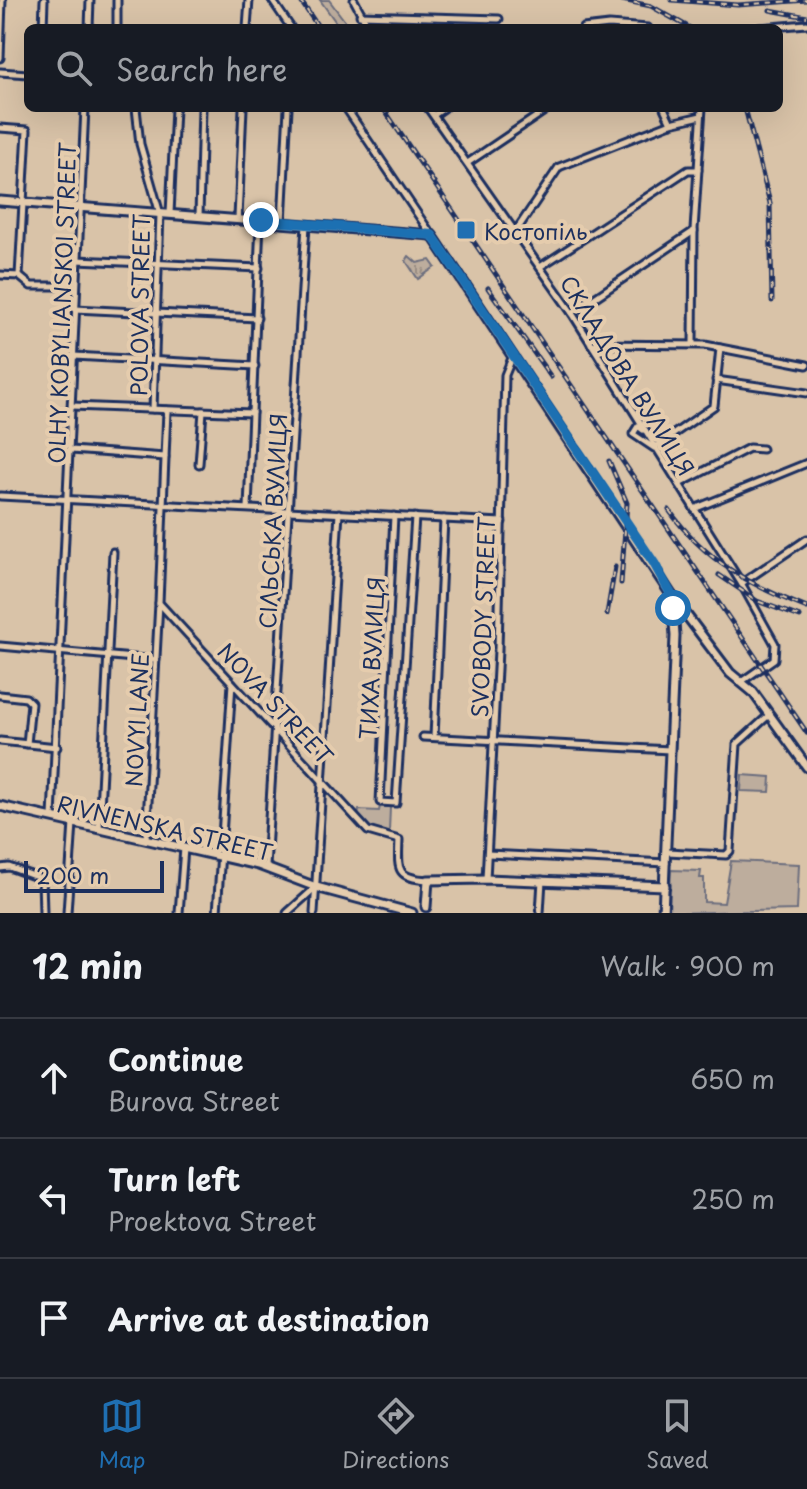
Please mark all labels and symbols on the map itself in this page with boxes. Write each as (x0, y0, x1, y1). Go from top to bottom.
street label: OLHY KOBYLIANSKOI STREET (39, 142, 83, 464)
route end (243, 202, 279, 238)
street label: POLOVA STREET (121, 214, 157, 396)
place label: Костопіль (484, 214, 587, 247)
marker: Костопіль (455, 219, 477, 241)
street label: СКЛАДОВА ВУЛИЦЯ (553, 268, 703, 482)
street label: СІЛЬСЬКА ВУЛИЦЯ (250, 412, 294, 630)
street label: SVOBODY STREET (462, 516, 502, 718)
street label: ТИХА ВУЛИЦЯ (350, 576, 392, 740)
route start (655, 590, 691, 626)
street label: NOVA STREET (211, 635, 341, 771)
street label: NOVYI LANE (116, 652, 156, 788)
street label: RIVNENSKA STREET (54, 786, 276, 868)
scale bar (24, 857, 164, 893)

